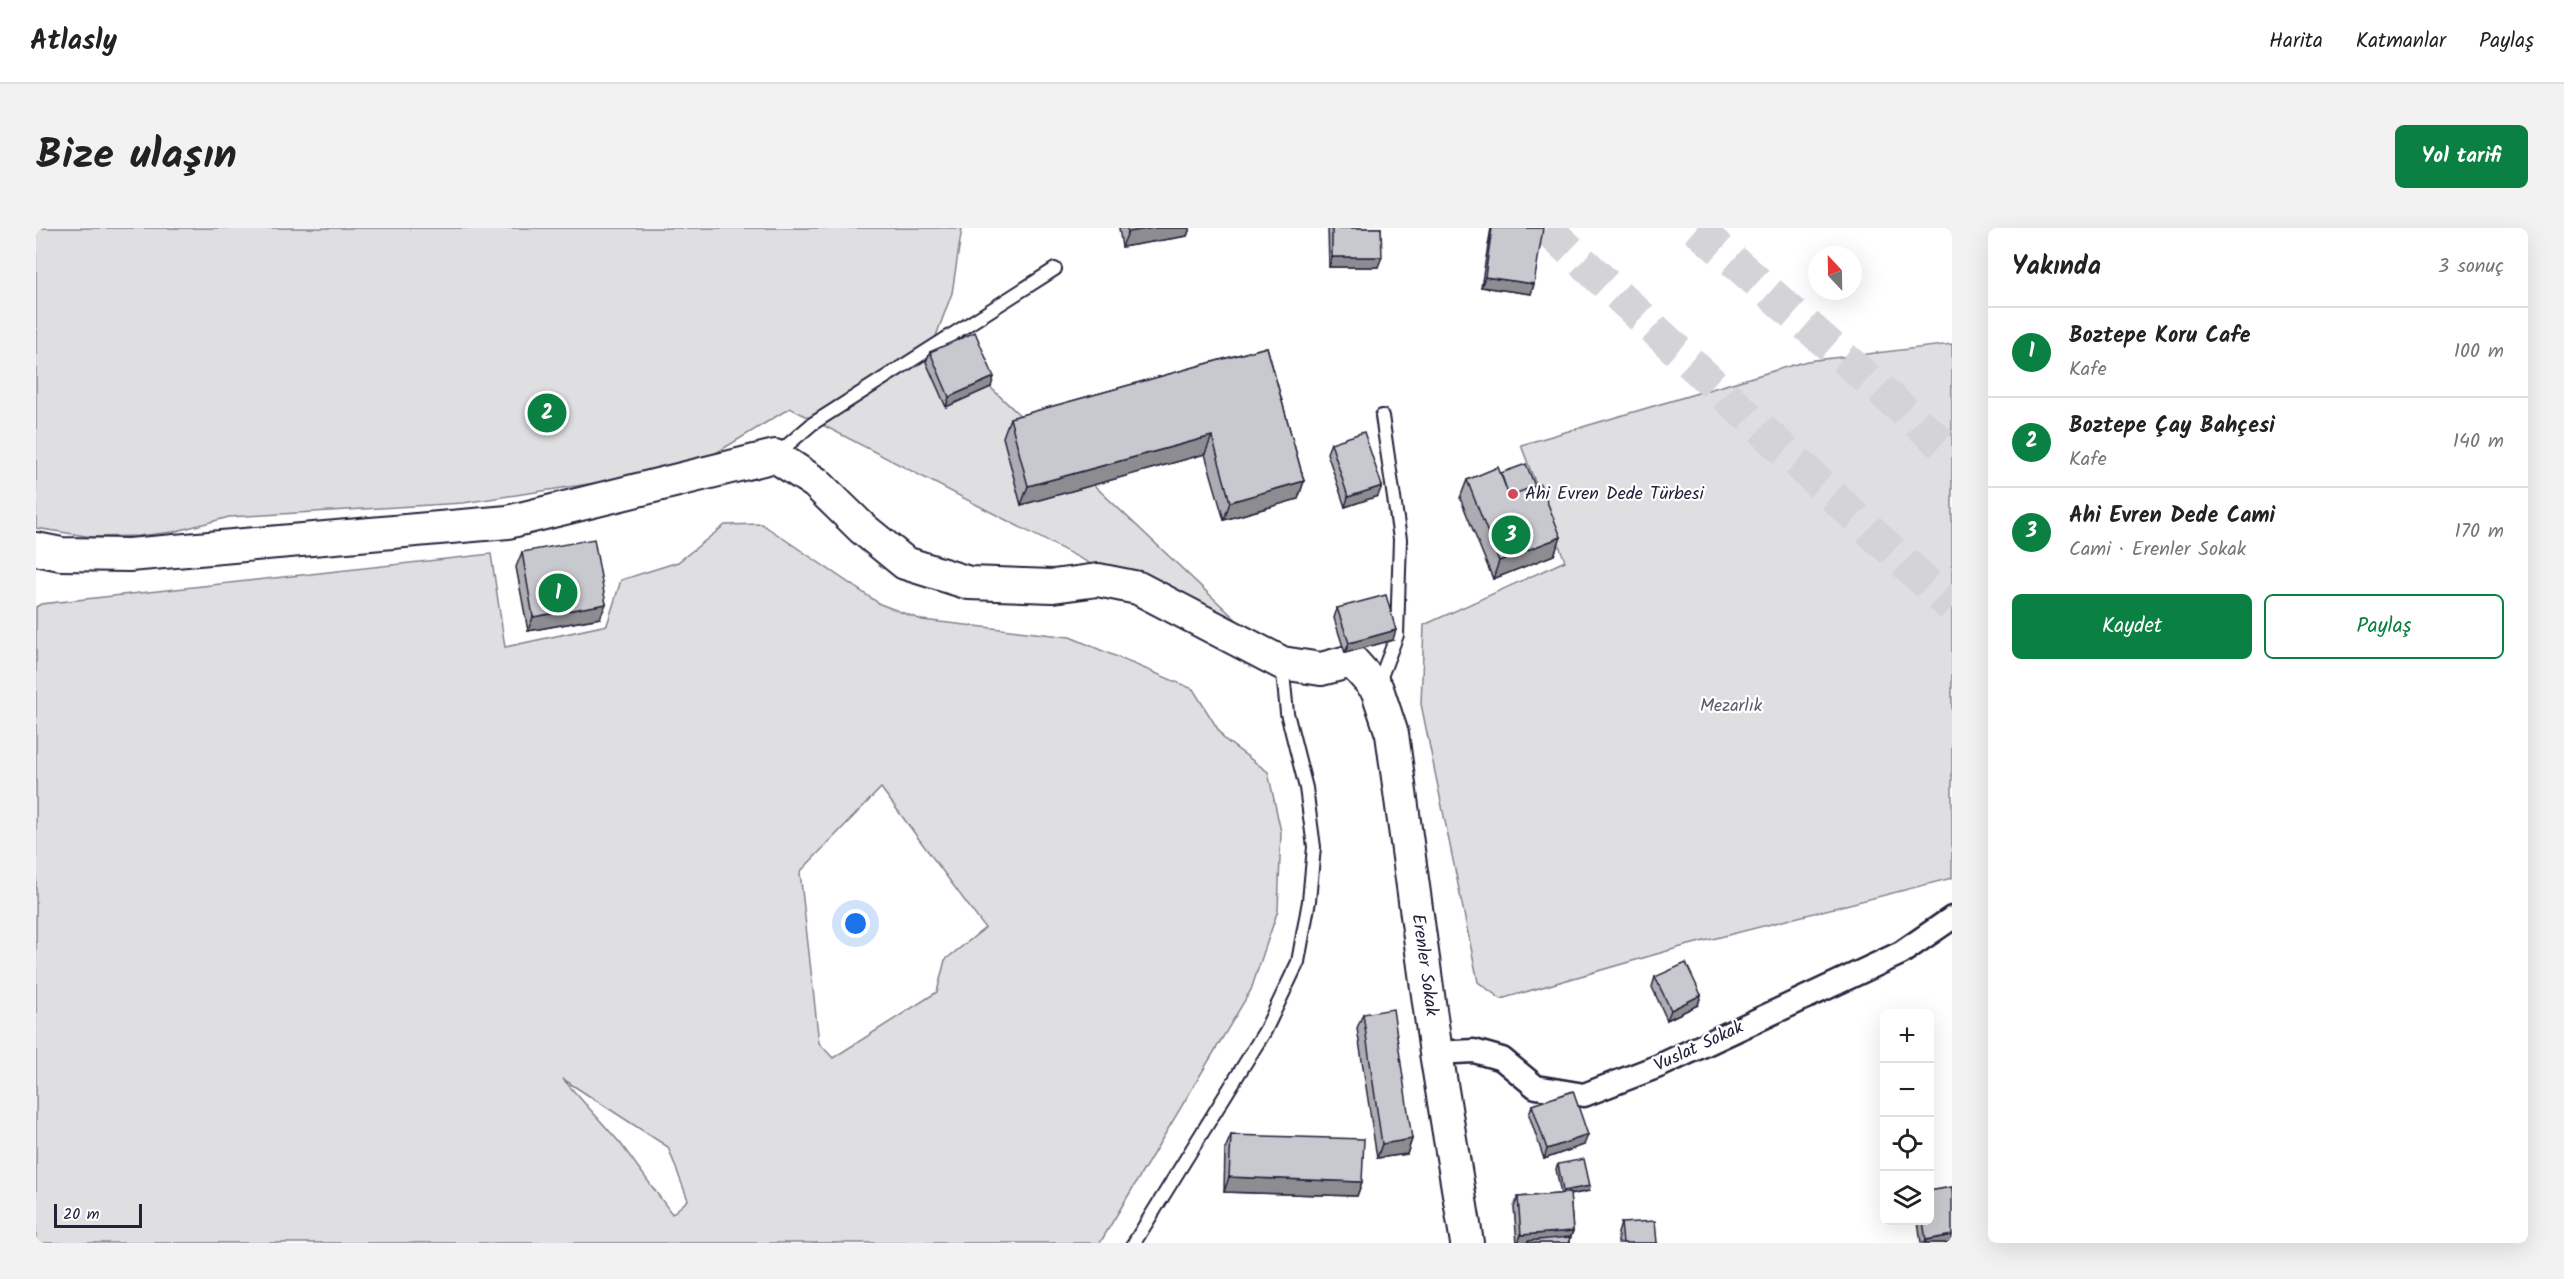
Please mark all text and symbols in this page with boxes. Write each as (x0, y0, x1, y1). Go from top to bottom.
text: Atlasly (30, 19, 117, 64)
text: Harita (2269, 25, 2323, 58)
text: Katmanlar (2356, 25, 2446, 58)
text: Paylaş (2479, 25, 2534, 58)
text: Bize ulaşın (36, 123, 237, 190)
button: Yol tarifi (2395, 125, 2528, 188)
north arrow (1808, 246, 1862, 300)
text: Yakında (2012, 246, 2101, 288)
text: 3 sonuç (2438, 251, 2504, 283)
text: Boztepe Koru Cafe (2069, 319, 2251, 354)
text: 1 (2028, 336, 2035, 368)
text: 100 m (2454, 336, 2504, 368)
text: Kafe (2069, 354, 2107, 386)
pin: 2 (528, 390, 566, 435)
text: Boztepe Çay Bahçesi (2069, 409, 2275, 444)
text: 2 (2026, 426, 2037, 458)
text: 140 m (2453, 426, 2504, 458)
text: Kafe (2069, 444, 2107, 476)
place label: Ahi Evren Dede Türbesi (1525, 480, 1705, 509)
marker: Ahi Evren Dede Türbesi (1506, 487, 1520, 501)
text: Ahi Evren Dede Cami (2069, 499, 2275, 534)
pin: 3 (1492, 512, 1530, 558)
text: 3 (2026, 516, 2037, 548)
text: 170 m (2455, 516, 2504, 548)
text: Cami · Erenler Sokak (2069, 534, 2246, 566)
pin: 1 (538, 570, 578, 616)
button: Kaydet (2012, 594, 2252, 659)
button: Paylaş (2264, 594, 2504, 659)
park label: Mezarlık (1700, 692, 1763, 721)
your location (841, 909, 870, 938)
street label: Erenler Sokak (1402, 912, 1446, 1019)
map controls (1880, 1009, 1934, 1225)
button: + (1880, 1009, 1934, 1063)
street label: Vuslat Sokak (1649, 1013, 1749, 1080)
button: − (1880, 1063, 1934, 1117)
button: locate (1880, 1117, 1934, 1171)
button: layers (1880, 1171, 1934, 1225)
scale bar (54, 1201, 142, 1228)
text: 20 m (63, 1202, 99, 1227)

